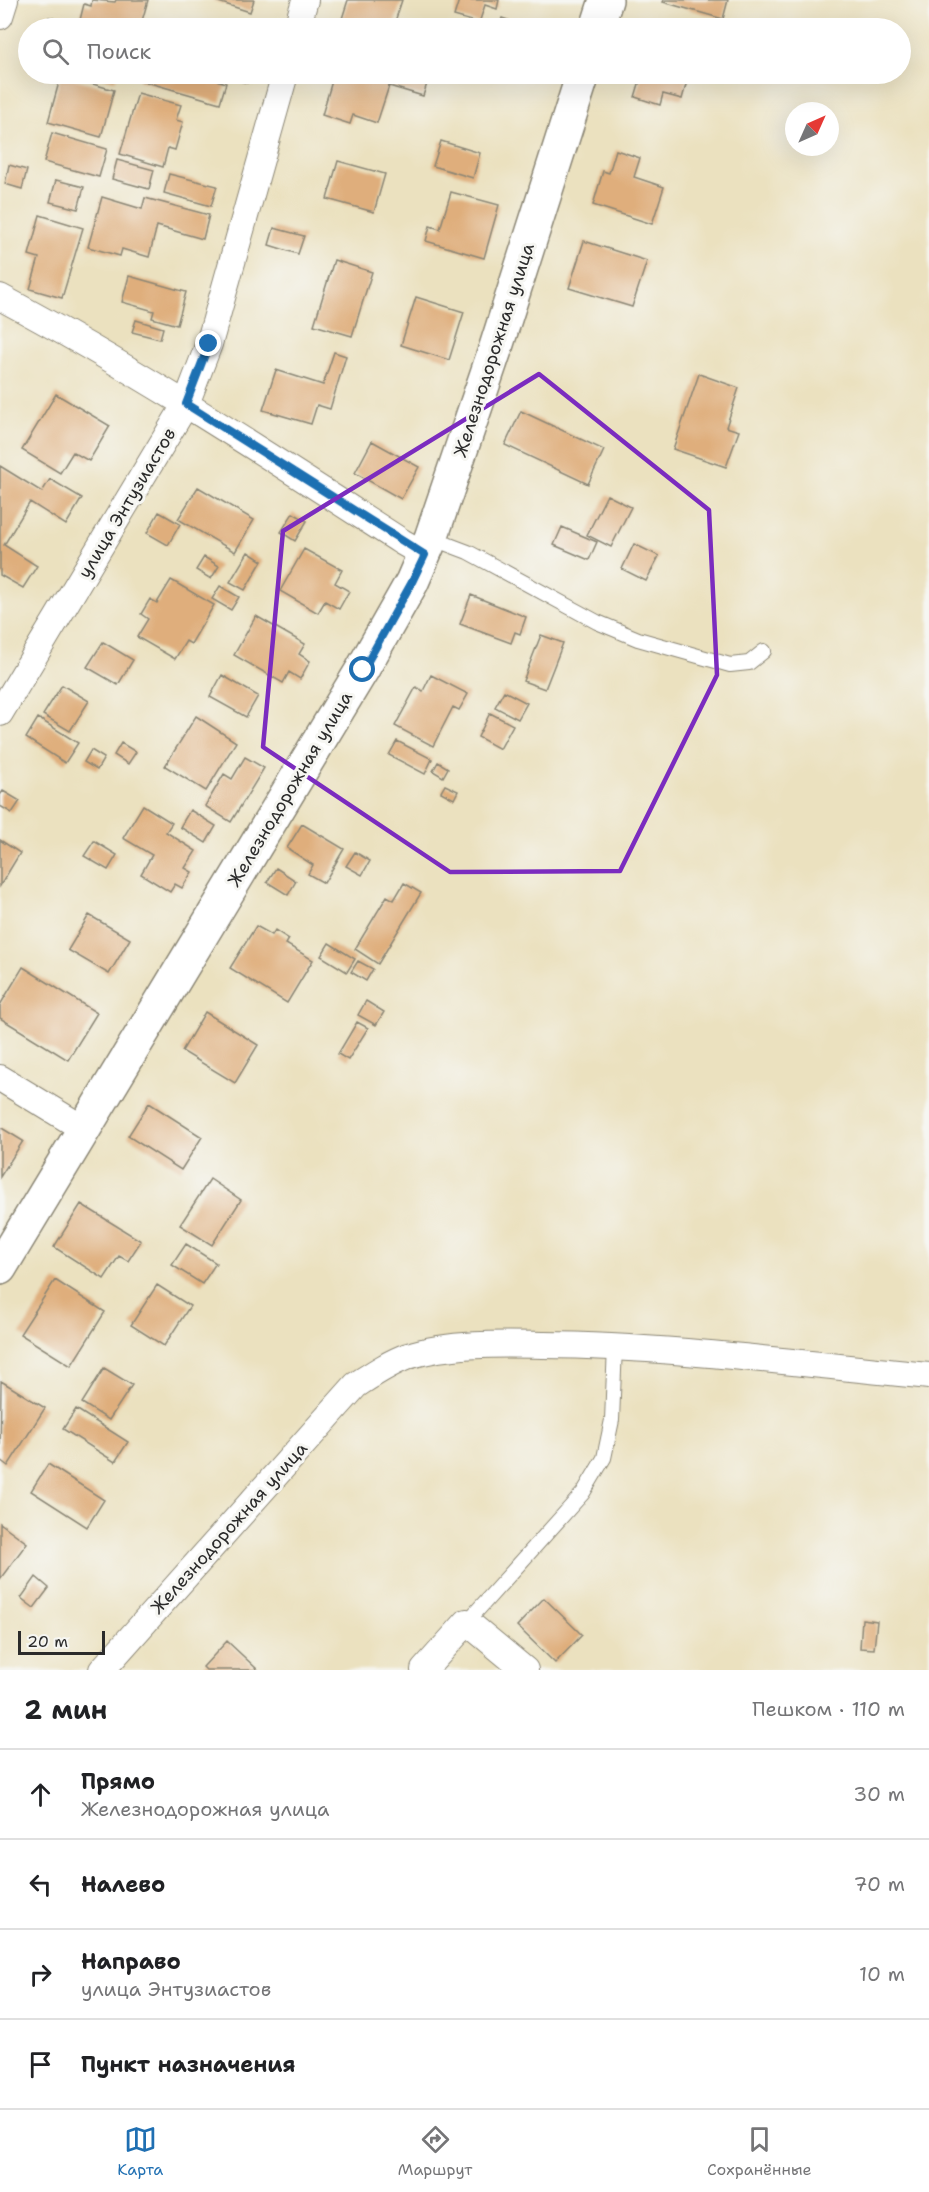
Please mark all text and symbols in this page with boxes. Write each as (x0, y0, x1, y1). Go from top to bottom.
search box (18, 18, 911, 84)
icon: search (39, 35, 72, 68)
text: Поиск (87, 37, 151, 66)
north arrow (785, 102, 839, 156)
street label: Железнодорожная улица (448, 240, 540, 460)
route end (195, 330, 221, 356)
street label: улица Энтузиастов (73, 423, 181, 583)
route start (349, 656, 375, 682)
street label: Железнодорожная улица (222, 687, 358, 891)
street label: Железнодорожная улица (145, 1437, 313, 1619)
scale bar (18, 1628, 105, 1656)
text: 20 m (27, 1631, 68, 1652)
text: 2 мин (24, 1692, 107, 1727)
text: Пешком · 110 m (752, 1696, 905, 1722)
text: Прямо (81, 1767, 155, 1796)
icon: ahead (24, 1778, 57, 1811)
text: 30 m (853, 1781, 905, 1807)
text: Железнодорожная улица (81, 1796, 330, 1822)
icon: left (24, 1868, 57, 1901)
text: Налево (81, 1870, 165, 1899)
text: 70 m (853, 1871, 905, 1897)
text: Направо (81, 1947, 181, 1976)
icon: right (24, 1958, 57, 1991)
text: 10 m (859, 1961, 905, 1987)
text: улица Энтузиастов (81, 1976, 271, 2002)
icon: arrive (24, 2048, 57, 2081)
text: Пункт назначения (81, 2050, 295, 2079)
tab: Карта (117, 2123, 163, 2180)
tab: Маршрут (398, 2123, 472, 2180)
tab: Сохранённые (707, 2123, 812, 2180)

